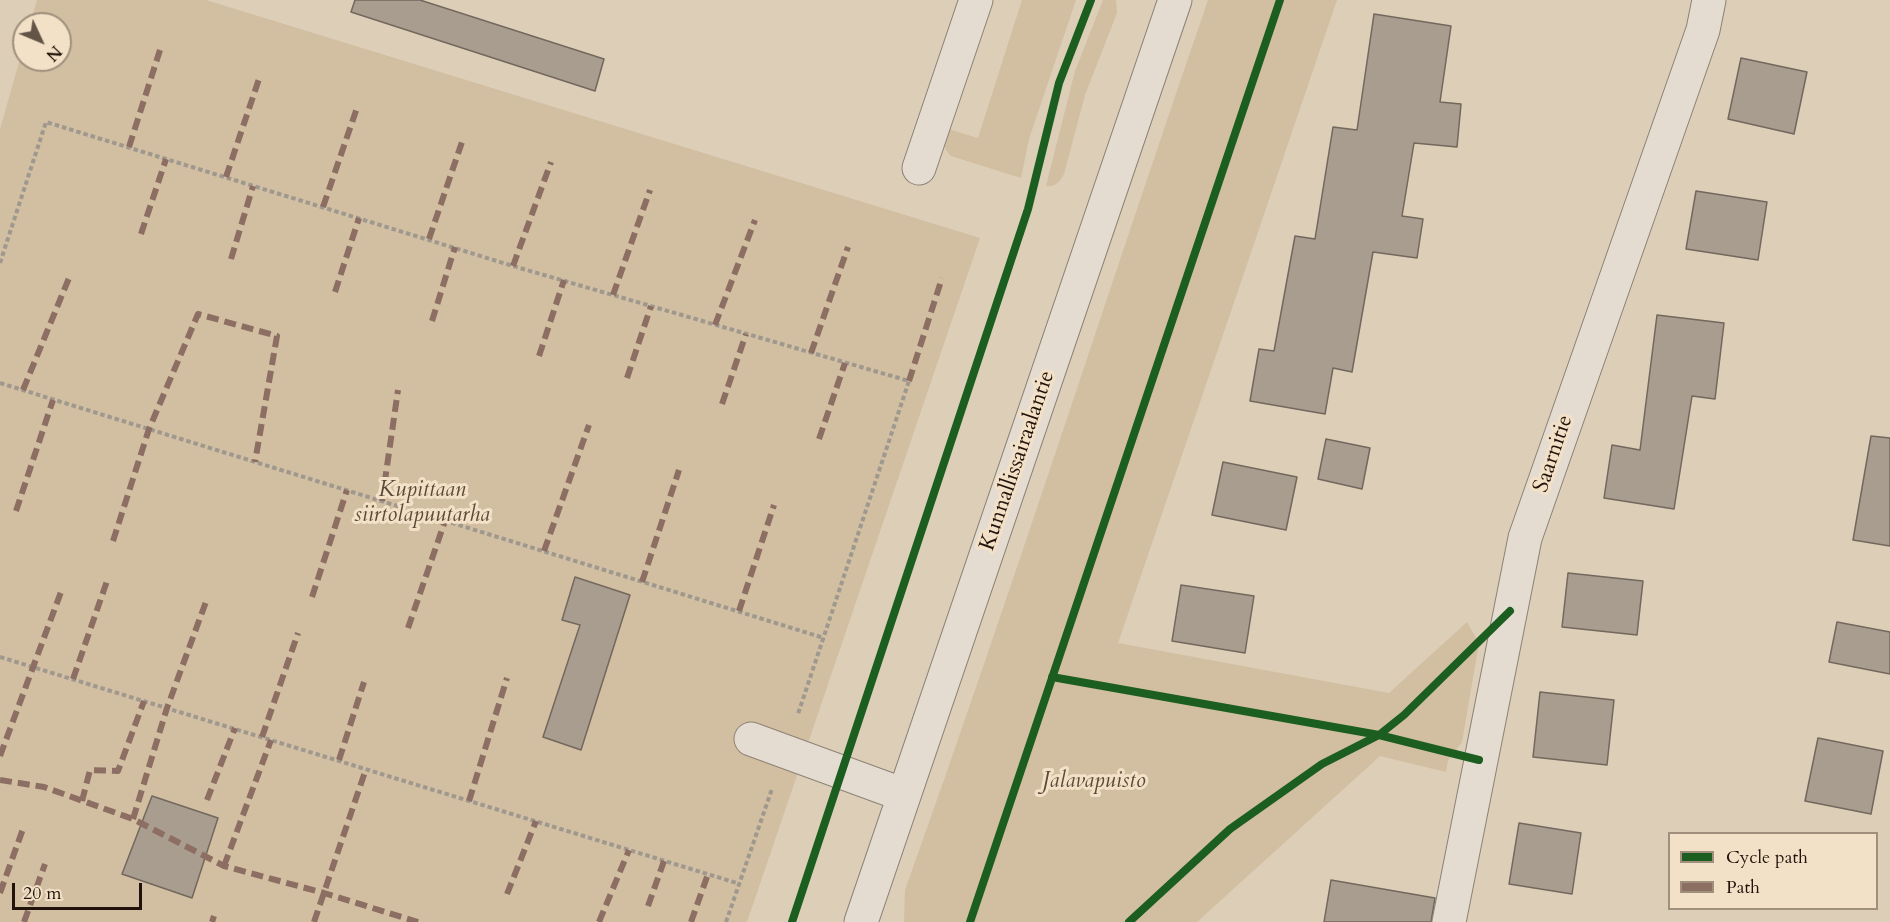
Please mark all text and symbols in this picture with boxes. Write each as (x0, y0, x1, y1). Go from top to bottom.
north arrow (12, 12, 72, 72)
text: N (41, 40, 66, 66)
street label: Kunnallissairaalantie (975, 368, 1061, 554)
street label: Saarnitie (1529, 412, 1579, 496)
park label: Kupittaan siirtolapuutarha (354, 478, 490, 530)
park label: Jalavapuisto (1042, 769, 1146, 795)
legend (1668, 832, 1878, 910)
text: Cycle path (1726, 845, 1808, 870)
scale bar (15, 871, 146, 909)
text: Path (1726, 875, 1760, 900)
text: 20 m (23, 881, 62, 906)

